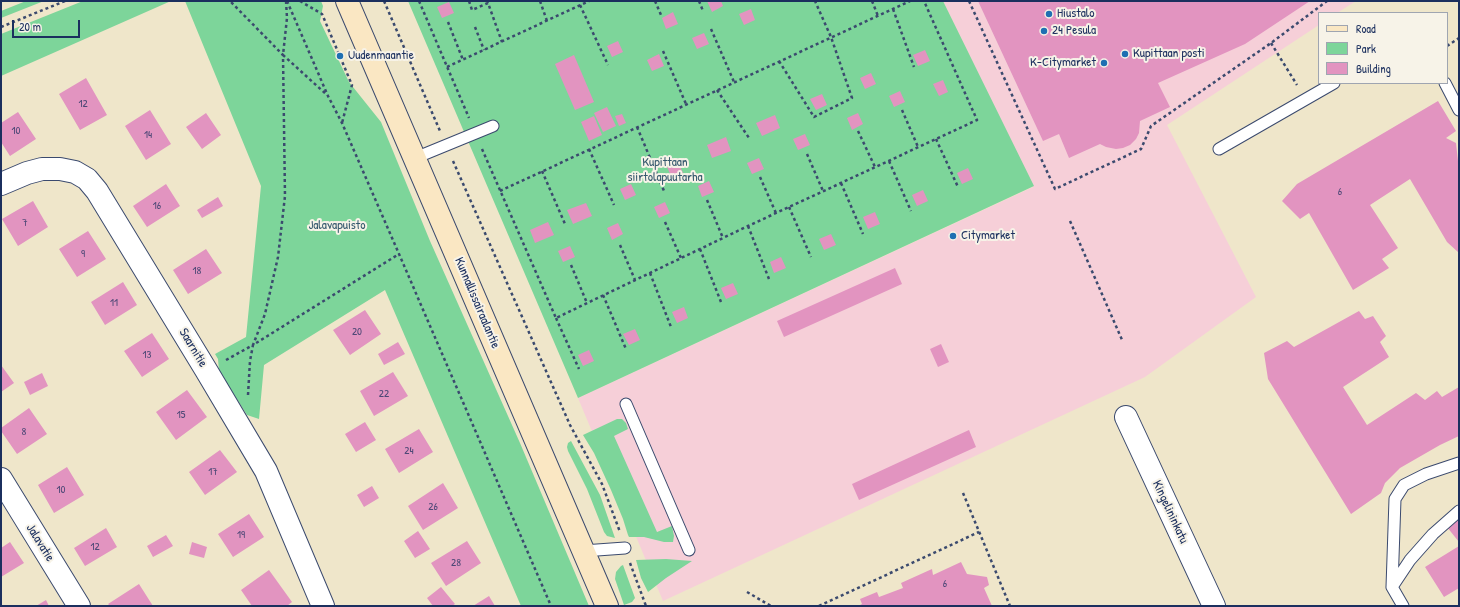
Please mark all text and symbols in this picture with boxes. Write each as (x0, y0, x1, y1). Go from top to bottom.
place label: Hiustalo (1057, 6, 1094, 22)
marker: Hiustalo (1044, 9, 1054, 19)
scale bar (14, 12, 82, 38)
legend (1318, 12, 1448, 84)
text: 20 m (19, 18, 41, 35)
text: Road (1356, 20, 1376, 37)
place label: 24 Pesula (1052, 23, 1096, 39)
marker: 24 Pesula (1039, 26, 1049, 36)
text: Park (1356, 40, 1376, 57)
place label: Kupittaan posti (1133, 46, 1205, 62)
place label: Uudenmaantie (348, 48, 414, 64)
marker: Kupittaan posti (1120, 49, 1130, 59)
marker: Uudenmaantie (335, 51, 345, 61)
place label: K-Citymarket (1030, 55, 1096, 71)
marker: K-Citymarket (1099, 58, 1109, 68)
text: Building (1356, 60, 1391, 77)
house number: 12 (78, 97, 88, 111)
house number: 10 (12, 124, 20, 138)
house number: 14 (144, 128, 152, 142)
park label: Kupittaan siirtolapuutarha (627, 155, 703, 186)
house number: 6 (1338, 185, 1342, 199)
house number: 16 (153, 199, 161, 213)
house number: 7 (22, 216, 28, 230)
park label: Jalavapuisto (308, 218, 366, 234)
place label: Citymarket (961, 228, 1015, 244)
marker: Citymarket (948, 231, 958, 241)
house number: 9 (81, 247, 85, 261)
street label: Kunnallissairaalantie (451, 255, 503, 351)
house number: 18 (193, 264, 201, 278)
house number: 11 (110, 296, 118, 310)
house number: 20 (352, 325, 362, 339)
street label: Saarnitie (175, 326, 211, 370)
house number: 13 (143, 348, 151, 362)
house number: 22 (379, 387, 389, 401)
house number: 15 (177, 408, 185, 422)
house number: 8 (22, 425, 26, 439)
house number: 24 (404, 444, 414, 458)
house number: 17 (208, 465, 218, 479)
street label: Kingelininkatu (1149, 478, 1191, 546)
house number: 10 (57, 483, 65, 497)
house number: 26 (428, 500, 438, 514)
street label: Jalavatie (22, 521, 58, 565)
house number: 19 (237, 528, 245, 542)
house number: 12 (90, 540, 100, 554)
house number: 28 (451, 556, 461, 570)
house number: 6 (943, 577, 947, 591)

